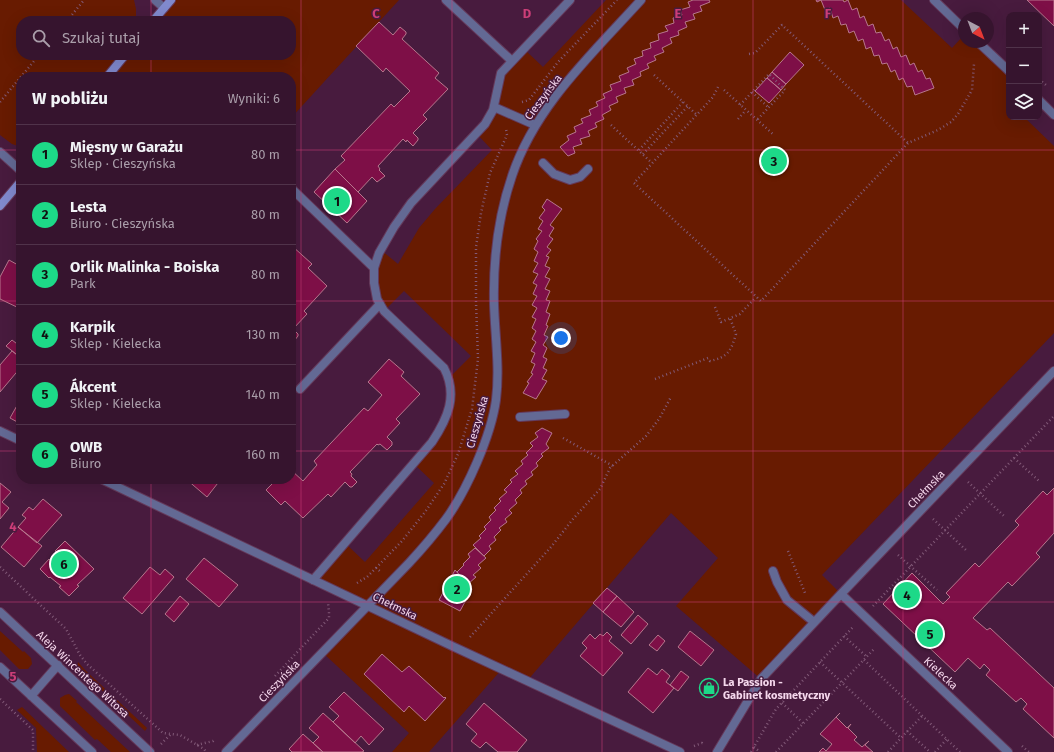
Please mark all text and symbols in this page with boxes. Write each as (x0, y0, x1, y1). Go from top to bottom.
text: C (372, 6, 380, 21)
text: D (523, 6, 532, 21)
text: E (675, 6, 682, 21)
text: F (825, 6, 832, 21)
north arrow (958, 12, 994, 48)
map controls (1006, 12, 1042, 120)
button: + (1006, 12, 1042, 48)
search box (16, 16, 296, 60)
icon: search (30, 27, 52, 49)
text: Szukaj tutaj (62, 29, 140, 47)
button: − (1006, 48, 1042, 84)
street label: Cieszyńska (522, 72, 565, 123)
button: layers (1006, 84, 1042, 120)
text: W pobliżu (32, 88, 108, 109)
text: Wyniki: 6 (228, 91, 280, 106)
text: Mięsny w Garażu (70, 138, 183, 156)
pin: 3 (761, 146, 787, 176)
text: 1 (42, 147, 48, 162)
text: 80 m (251, 147, 280, 162)
text: Sklep · Cieszyńska (70, 156, 176, 171)
pin: 1 (324, 186, 350, 216)
text: Lesta (70, 198, 107, 216)
text: 2 (42, 207, 48, 222)
text: 80 m (251, 207, 280, 222)
text: Biuro · Cieszyńska (70, 216, 175, 231)
text: Orlik Malinka - Boiska (70, 258, 219, 276)
text: 3 (42, 267, 48, 282)
text: 80 m (251, 267, 280, 282)
text: Park (70, 276, 96, 291)
text: Karpik (70, 318, 115, 336)
text: 4 (41, 327, 49, 342)
text: 130 m (246, 327, 280, 342)
your location (551, 328, 571, 348)
text: Sklep · Kielecka (70, 336, 161, 351)
text: Ákcent (70, 378, 117, 396)
text: 5 (42, 387, 48, 402)
text: 140 m (246, 387, 280, 402)
street label: Cieszyńska (464, 395, 491, 450)
text: Sklep · Kielecka (70, 396, 161, 411)
text: OWB (70, 438, 102, 456)
text: 6 (41, 447, 49, 462)
text: 160 m (246, 447, 280, 462)
text: Biuro (70, 456, 101, 471)
street label: Chełmska (905, 468, 948, 511)
text: 4 (9, 519, 17, 534)
pin: 6 (51, 549, 77, 579)
pin: 2 (444, 574, 470, 604)
pin: 4 (894, 580, 920, 610)
street label: Chełmska (370, 590, 419, 623)
pin: 5 (917, 619, 943, 649)
street label: Aleja Wincentego Witosa (34, 628, 132, 721)
street label: Kielecka (921, 654, 960, 692)
street label: Cieszyńska (256, 658, 303, 705)
text: 5 (10, 669, 17, 684)
place label: La Passion - Gabinet kosmetyczny (723, 676, 830, 702)
shop icon: La Passion - Gabinet kosmetyczny (698, 677, 720, 699)

